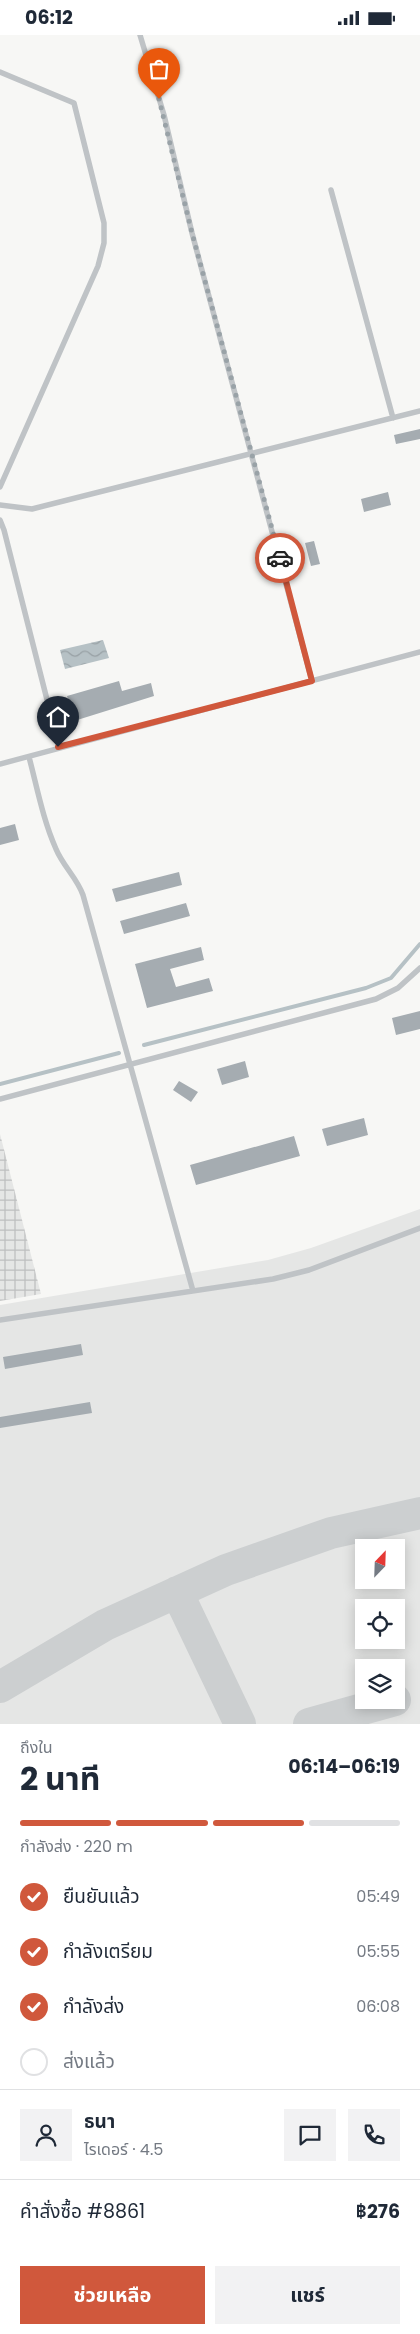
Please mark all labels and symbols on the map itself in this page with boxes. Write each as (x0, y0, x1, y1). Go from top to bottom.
pin (138, 48, 180, 99)
courier (255, 533, 305, 583)
pin (37, 696, 79, 747)
north arrow (355, 1539, 405, 1589)

